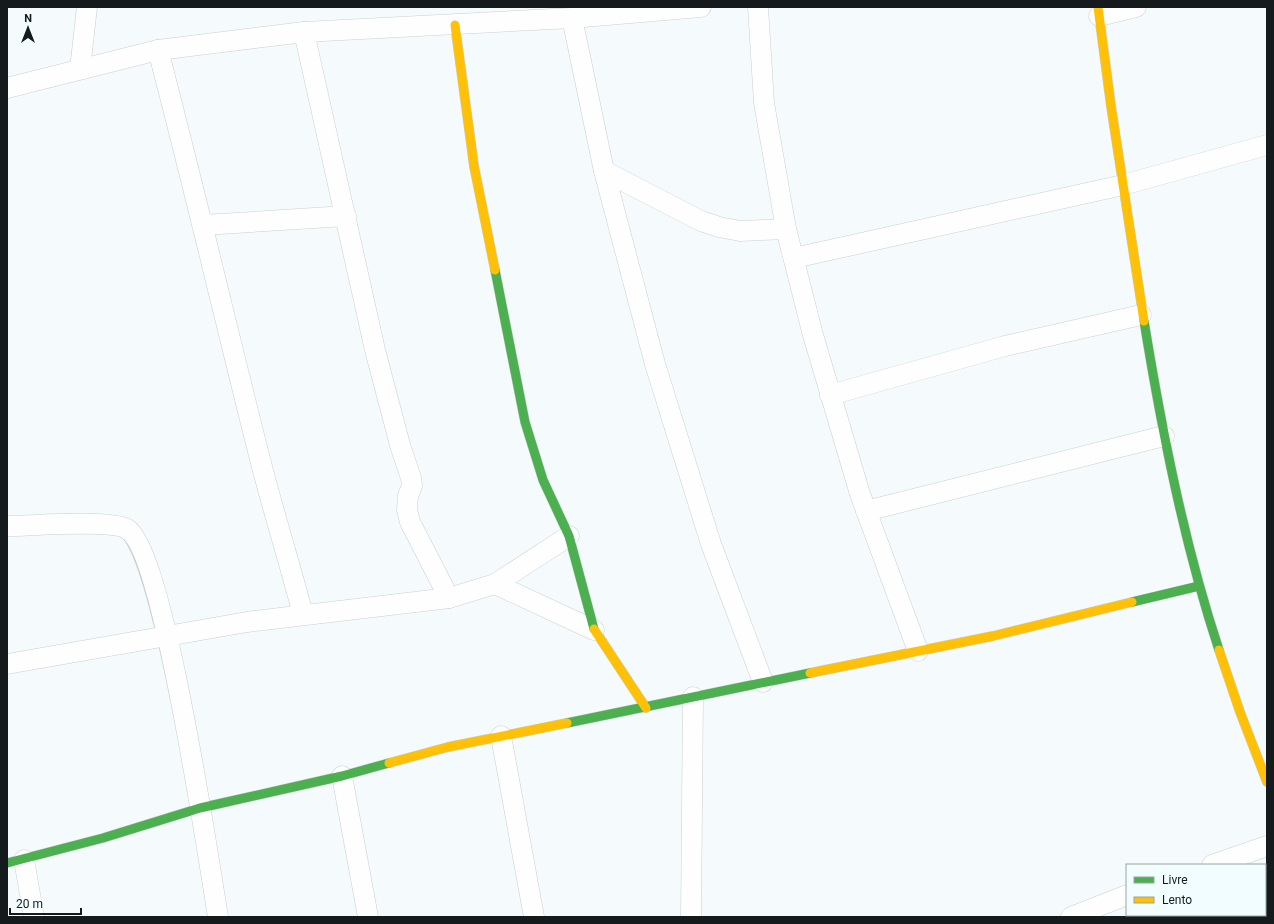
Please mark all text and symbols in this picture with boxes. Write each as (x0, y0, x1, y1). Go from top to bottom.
north arrow (8, 8, 48, 48)
text: N (24, 12, 32, 25)
legend (1126, 864, 1266, 916)
text: Livre (1162, 873, 1188, 887)
scale bar (10, 890, 81, 916)
text: Lento (1162, 893, 1192, 907)
text: 20 m (16, 897, 43, 911)

